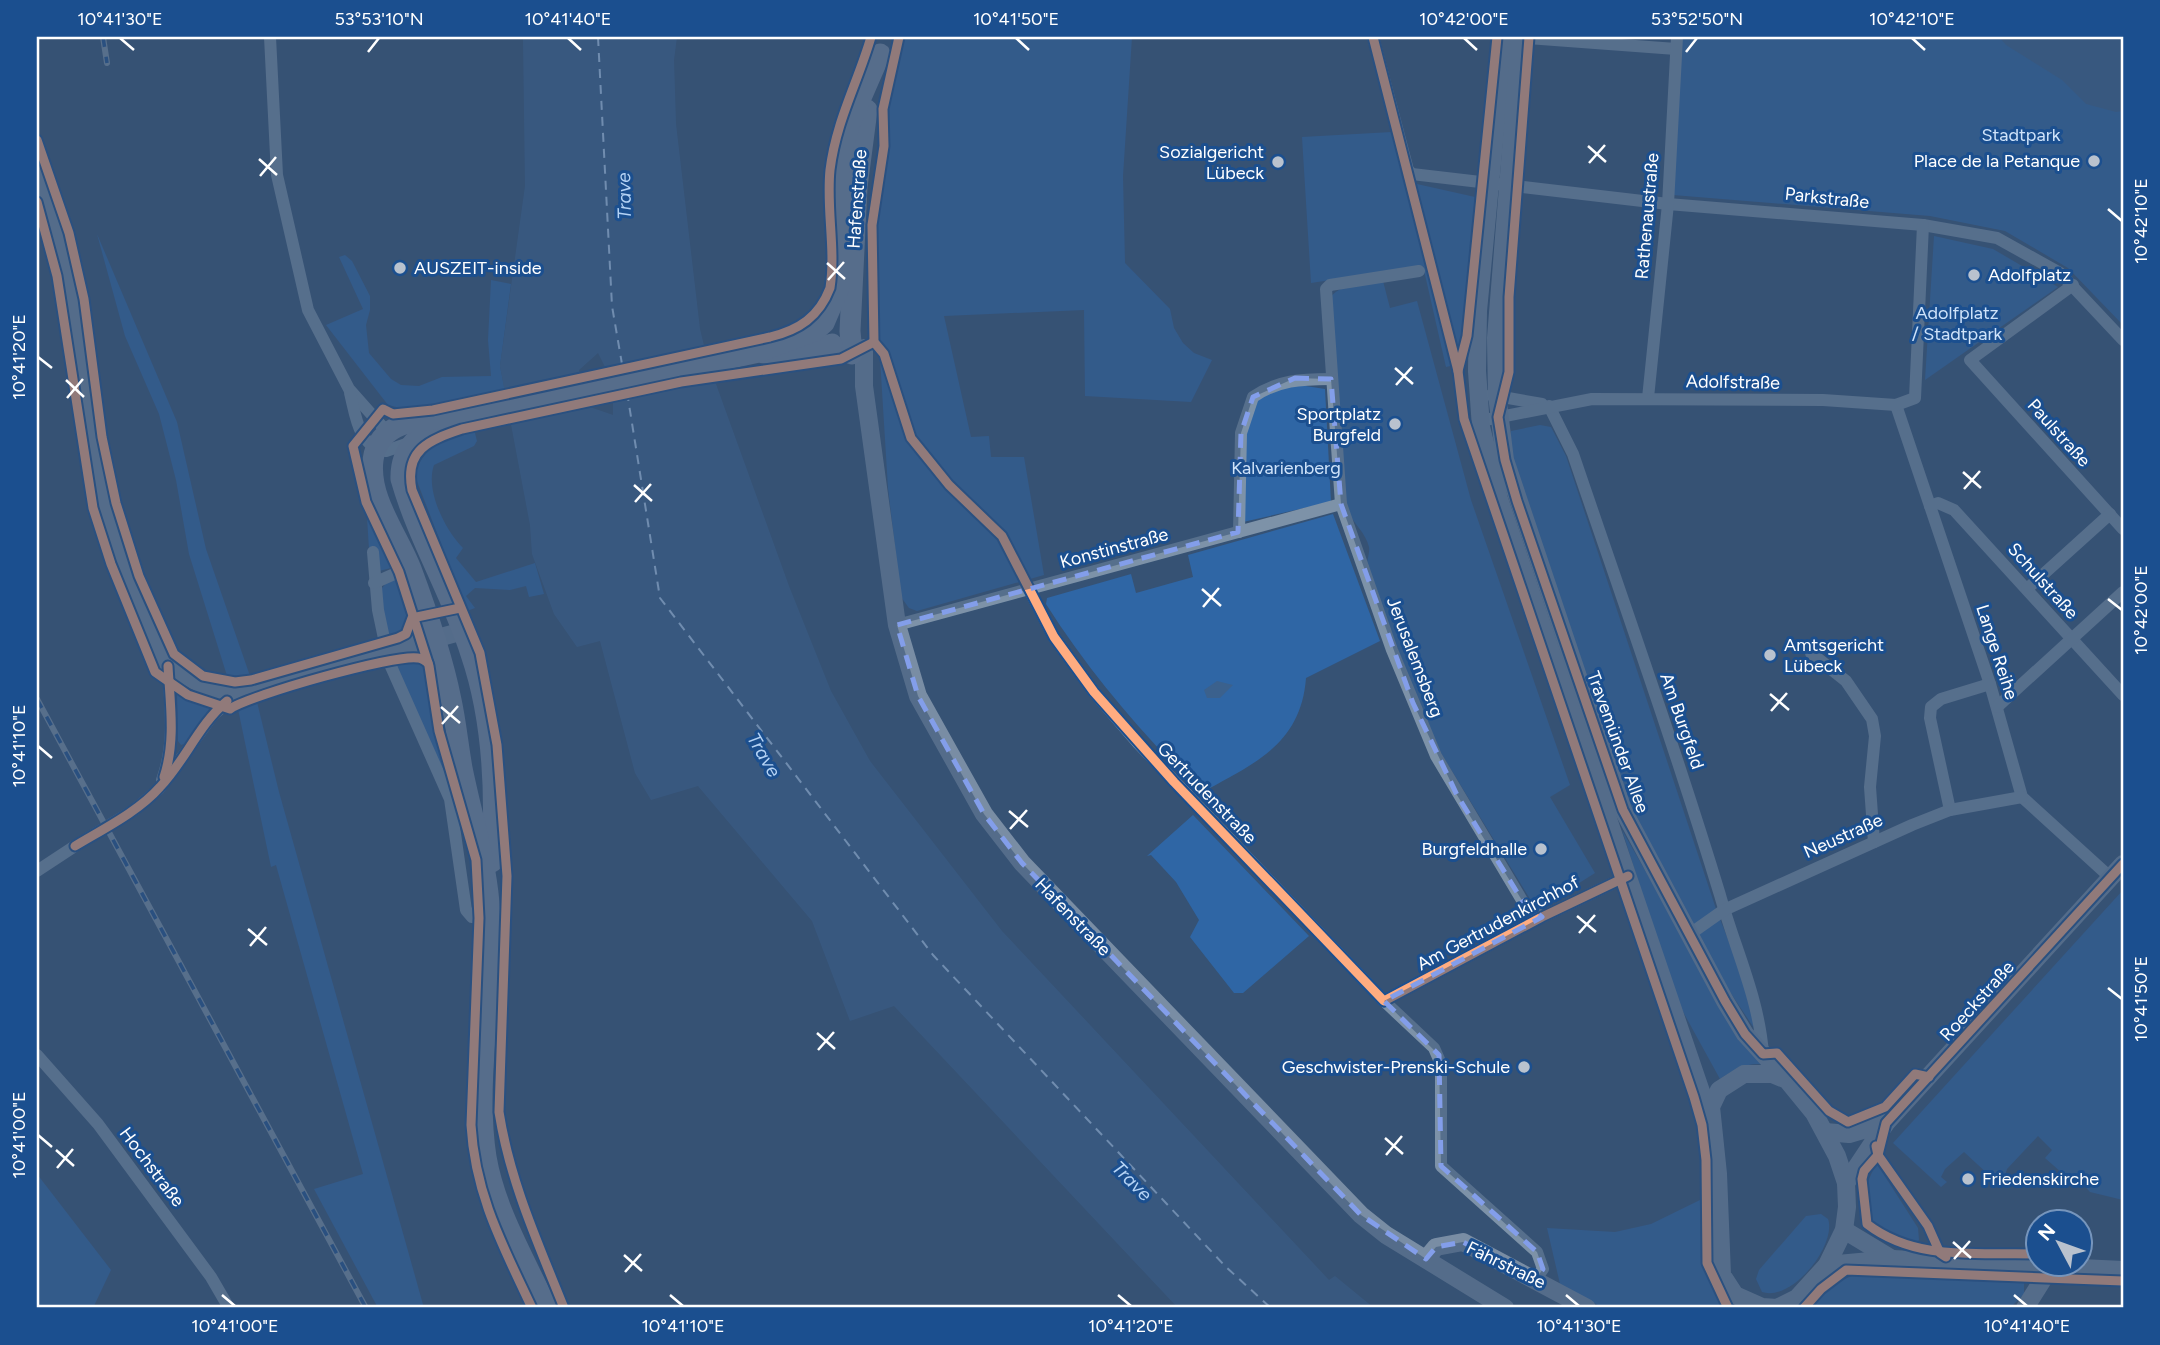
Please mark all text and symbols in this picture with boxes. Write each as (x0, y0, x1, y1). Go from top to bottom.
text: 10°41'30"E (77, 8, 163, 30)
text: 53°53'10"N (334, 8, 424, 30)
text: 10°41'40"E (525, 8, 611, 30)
text: 10°41'50"E (973, 8, 1059, 30)
text: 10°42'00"E (1419, 8, 1509, 30)
text: 53°52'50"N (1651, 8, 1743, 30)
text: 10°42'10"E (1869, 8, 1955, 30)
park label: Stadtpark (1982, 124, 2061, 146)
place label: Sozialgericht Lübeck (1159, 141, 1264, 184)
street label: Hafenstraße (843, 148, 871, 249)
place label: Place de la Petanque (1914, 150, 2080, 172)
street label: Rathenaustraße (1631, 152, 1663, 280)
marker: Place de la Petanque (2086, 153, 2102, 169)
marker: Sozialgericht Lübeck (1270, 154, 1286, 170)
water label: Trave (612, 172, 636, 220)
text: 10°42'10"E (2130, 178, 2152, 264)
street label: Parkstraße (1784, 183, 1870, 213)
place label: AUSZEIT-inside (414, 257, 542, 279)
marker: AUSZEIT-inside (392, 260, 408, 276)
place label: Adolfplatz (1988, 264, 2071, 286)
marker: Adolfplatz (1966, 267, 1982, 283)
park label: Adolfplatz / Stadtpark (1912, 302, 2002, 345)
text: 10°41'20"E (8, 314, 30, 400)
street label: Adolfstraße (1686, 370, 1780, 394)
street label: Paulstraße (2023, 394, 2095, 472)
place label: Sportplatz Burgfeld (1297, 403, 1381, 446)
marker: Sportplatz Burgfeld (1387, 416, 1403, 432)
park label: Kalvarienberg (1231, 457, 1341, 479)
street label: Konstinstraße (1057, 523, 1171, 573)
street label: Schulstraße (2003, 538, 2083, 624)
text: 10°42'00"E (2130, 565, 2152, 655)
street label: Jerusalemsberg (1382, 594, 1448, 720)
street label: Lange Reihe (1971, 602, 2023, 702)
place label: Amtsgericht Lübeck (1784, 634, 1884, 677)
marker: Amtsgericht Lübeck (1762, 647, 1778, 663)
street label: Travemünder Allee (1582, 668, 1654, 816)
street label: Am Burgfeld (1655, 670, 1709, 772)
text: 10°41'10"E (8, 704, 30, 788)
water label: Trave (742, 729, 786, 782)
street label: Gertrudenstraße (1153, 737, 1261, 849)
street label: Neustraße (1800, 809, 1886, 863)
place label: Burgfeldhalle (1421, 838, 1527, 860)
marker: Burgfeldhalle (1533, 841, 1549, 857)
street label: Am Gertrudenkirchhof (1413, 871, 1583, 975)
street label: Hafenstraße (1030, 874, 1116, 961)
street label: Roeckstraße (1935, 956, 2019, 1046)
text: 10°41'50"E (2130, 956, 2152, 1042)
place label: Geschwister-Prenski-Schule (1282, 1056, 1510, 1078)
marker: Geschwister-Prenski-Schule (1516, 1059, 1532, 1075)
text: 10°41'00"E (8, 1091, 30, 1179)
street label: Hochstraße (115, 1123, 189, 1211)
water label: Trave (1107, 1156, 1157, 1206)
place label: Friedenskirche (1982, 1168, 2099, 1190)
marker: Friedenskirche (1960, 1171, 1976, 1187)
north arrow (2024, 1208, 2094, 1278)
text: N (2033, 1219, 2060, 1245)
street label: Fährstraße (1463, 1236, 1549, 1294)
text: 10°41'00"E (191, 1315, 279, 1337)
text: 10°41'10"E (641, 1315, 725, 1337)
text: 10°41'20"E (1088, 1315, 1174, 1337)
text: 10°41'30"E (1536, 1315, 1622, 1337)
text: 10°41'40"E (1984, 1315, 2070, 1337)

